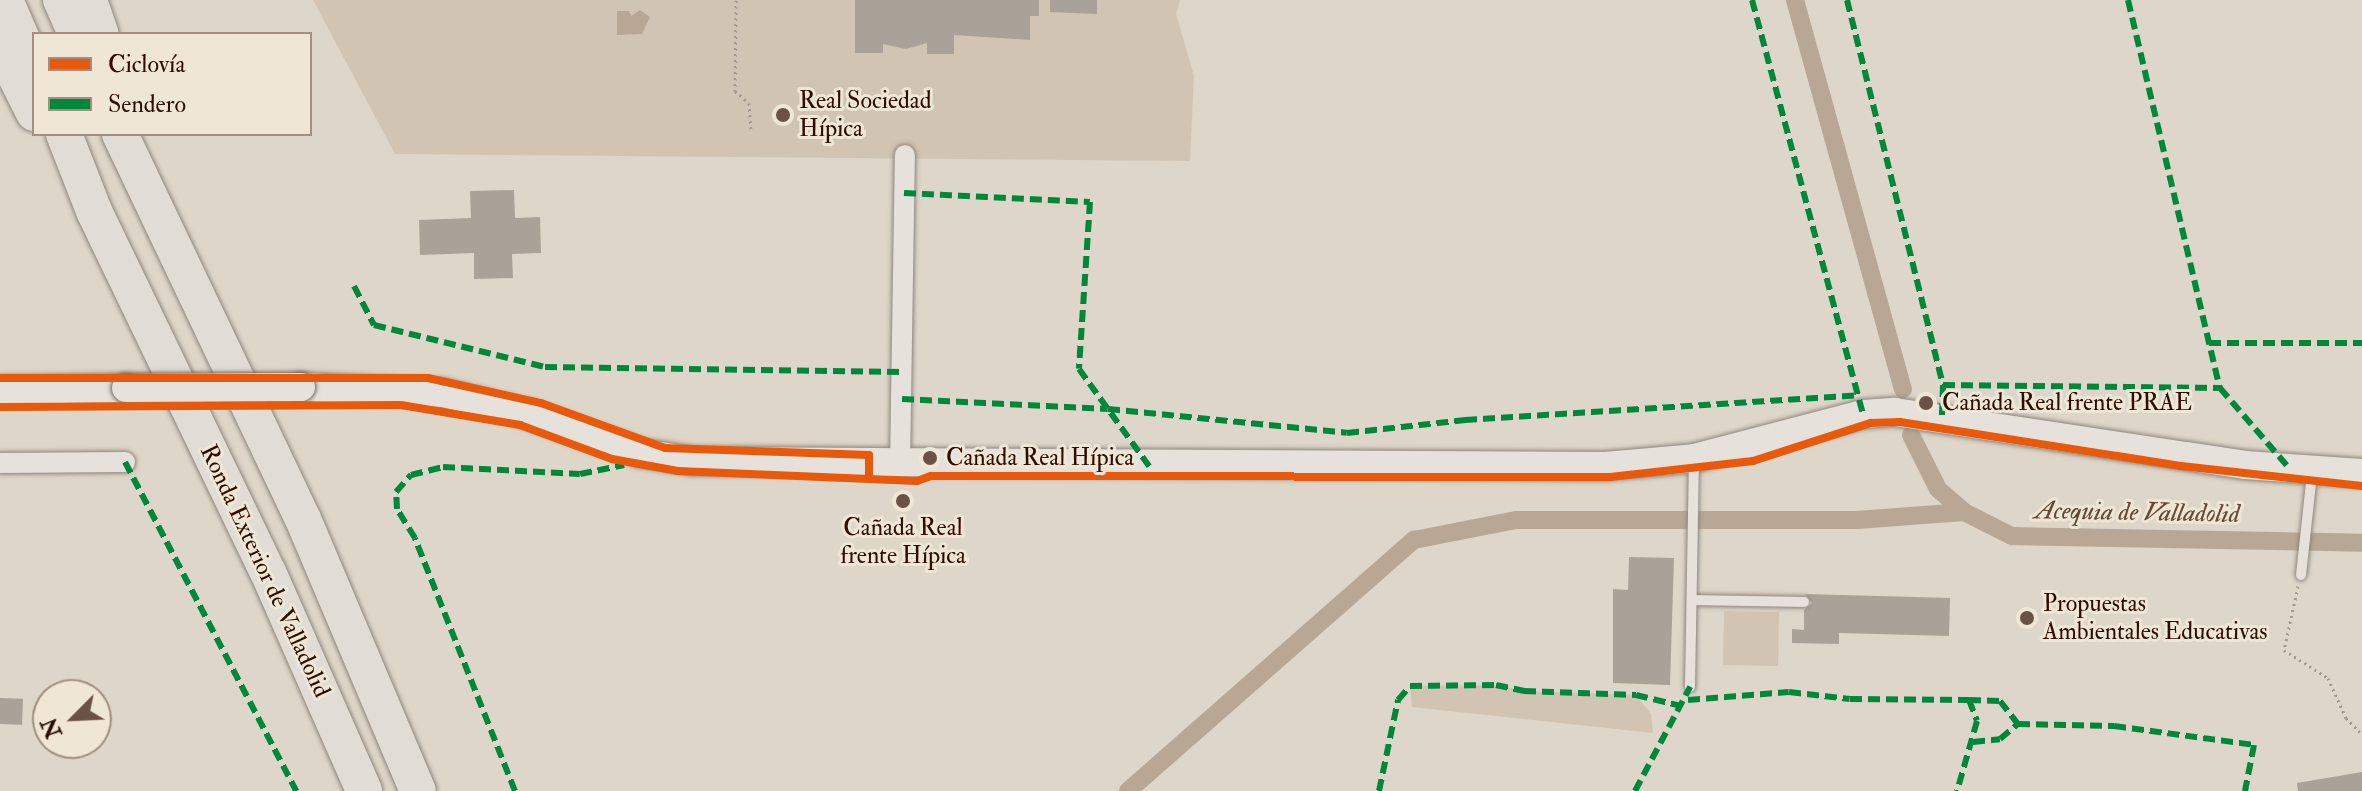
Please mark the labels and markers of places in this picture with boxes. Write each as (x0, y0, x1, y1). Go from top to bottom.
place label: Real Sociedad Hípica (799, 87, 931, 143)
marker: Real Sociedad Hípica (774, 106, 792, 124)
place label: Cañada Real frente PRAE (1942, 389, 2192, 417)
marker: Cañada Real frente PRAE (1917, 394, 1935, 412)
place label: Cañada Real Hípica (946, 444, 1134, 472)
marker: Cañada Real Hípica (921, 449, 939, 467)
marker: Cañada Real frente Hípica (894, 492, 912, 510)
place label: Cañada Real frente Hípica (840, 514, 966, 570)
place label: Propuestas Ambientales Educativas (2043, 590, 2267, 646)
marker: Propuestas Ambientales Educativas (2018, 609, 2036, 627)

